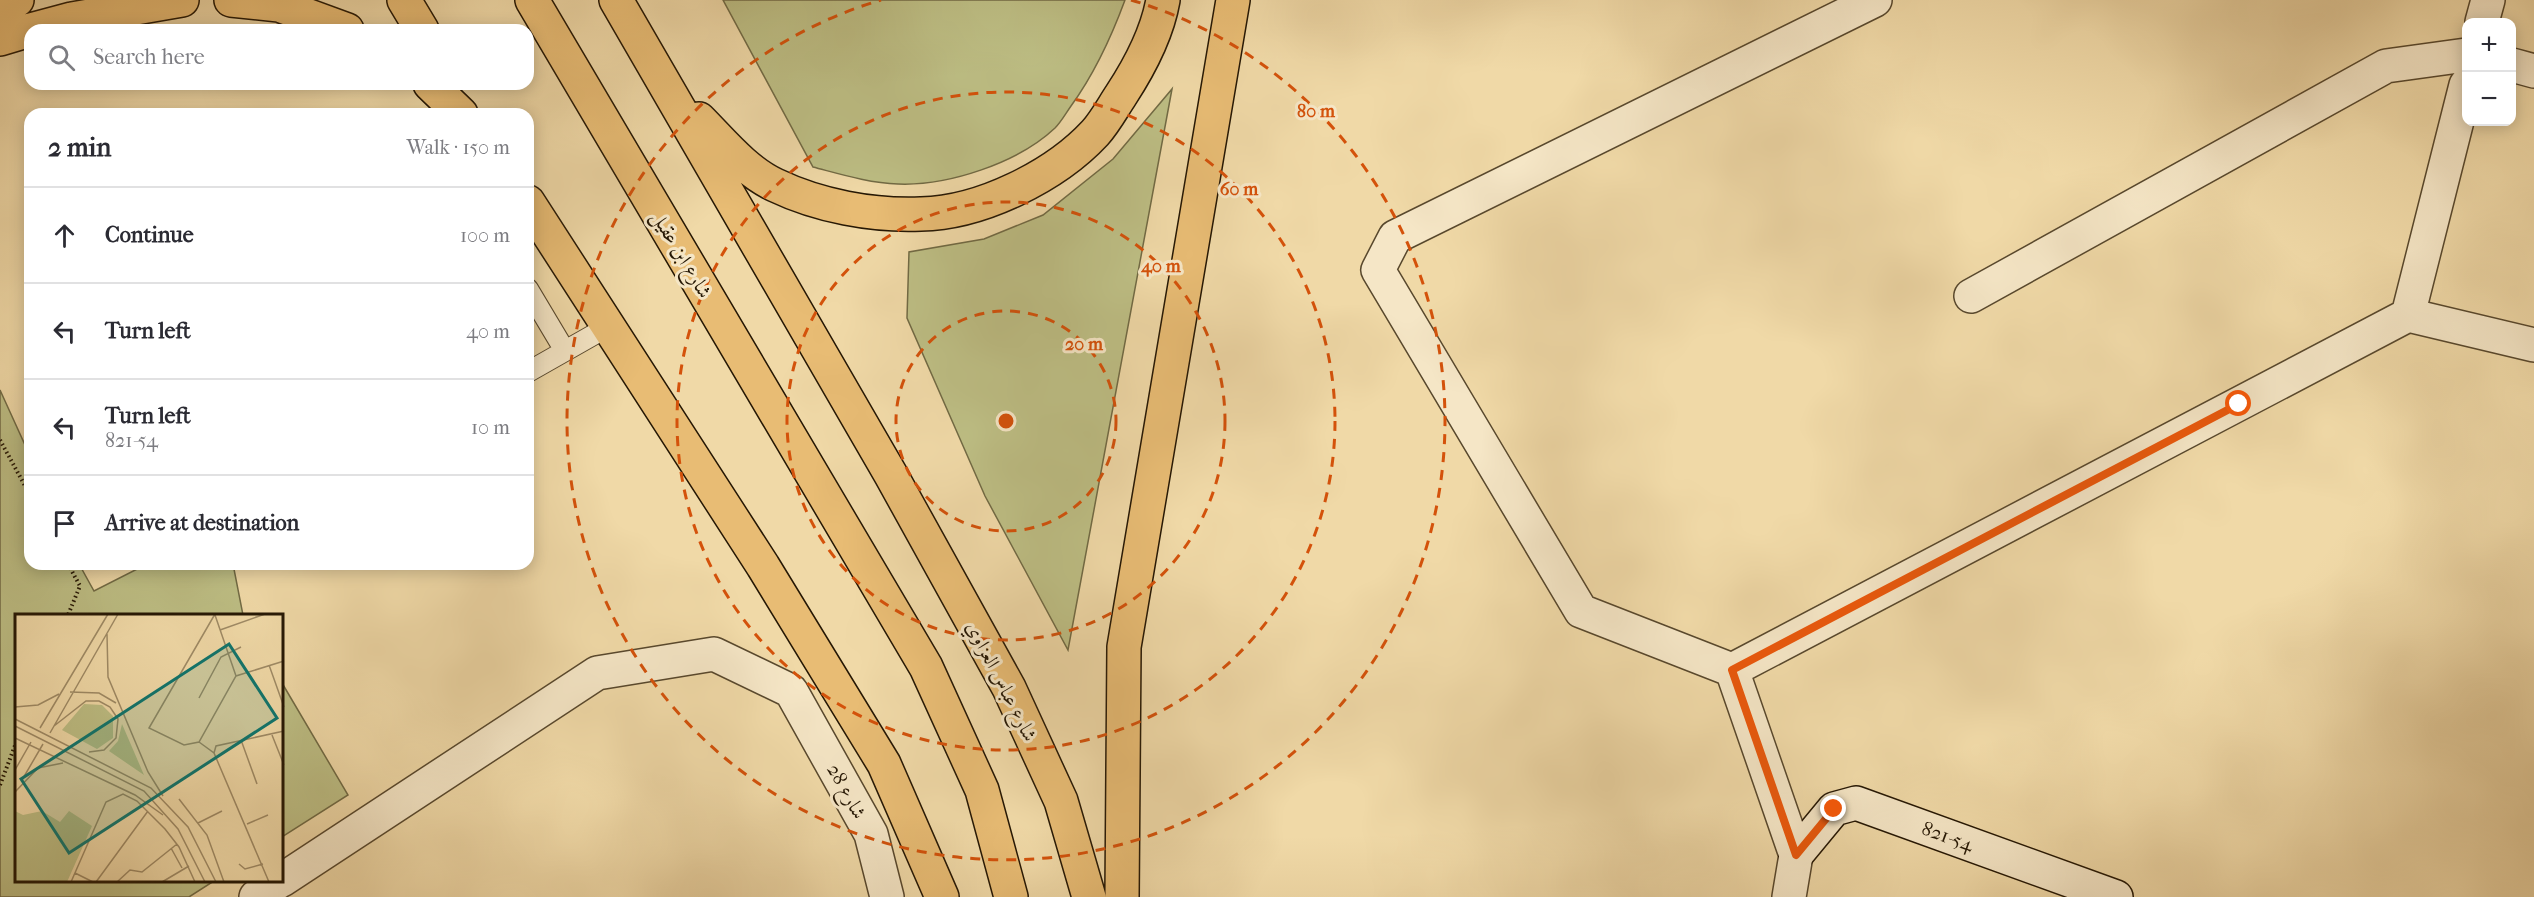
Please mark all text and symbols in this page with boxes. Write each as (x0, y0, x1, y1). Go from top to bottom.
map controls (2462, 18, 2516, 126)
button: + (2462, 18, 2516, 72)
search box (24, 24, 534, 90)
icon: search (45, 41, 78, 74)
text: Search here (93, 44, 205, 70)
button: − (2462, 72, 2516, 126)
text: 80 m (1297, 101, 1336, 122)
text: 2 min (48, 132, 111, 163)
text: Walk · 150 m (406, 136, 510, 159)
text: 60 m (1220, 179, 1259, 200)
street label: شارع ابن عقيل (641, 207, 717, 305)
icon: ahead (48, 219, 81, 252)
text: Continue (105, 222, 194, 248)
text: 100 m (460, 224, 510, 247)
text: 40 m (1140, 256, 1182, 277)
icon: left (48, 315, 81, 348)
text: Turn left (105, 318, 191, 344)
text: 40 m (466, 320, 510, 343)
text: 20 m (1065, 334, 1104, 355)
route start (2225, 390, 2251, 416)
text: Turn left (105, 403, 191, 429)
icon: left (48, 411, 81, 444)
centre of rings (996, 411, 1016, 431)
text: 10 m (471, 416, 510, 439)
text: 821-54 (105, 429, 158, 452)
icon: arrive (48, 507, 81, 540)
text: Arrive at destination (105, 510, 299, 536)
inset map (15, 614, 284, 882)
street label: شارع عباس العزاوي (956, 617, 1042, 748)
street label: شارع 28 (817, 760, 871, 826)
route end (1820, 795, 1846, 821)
street label: 821-54 (1919, 817, 1978, 857)

